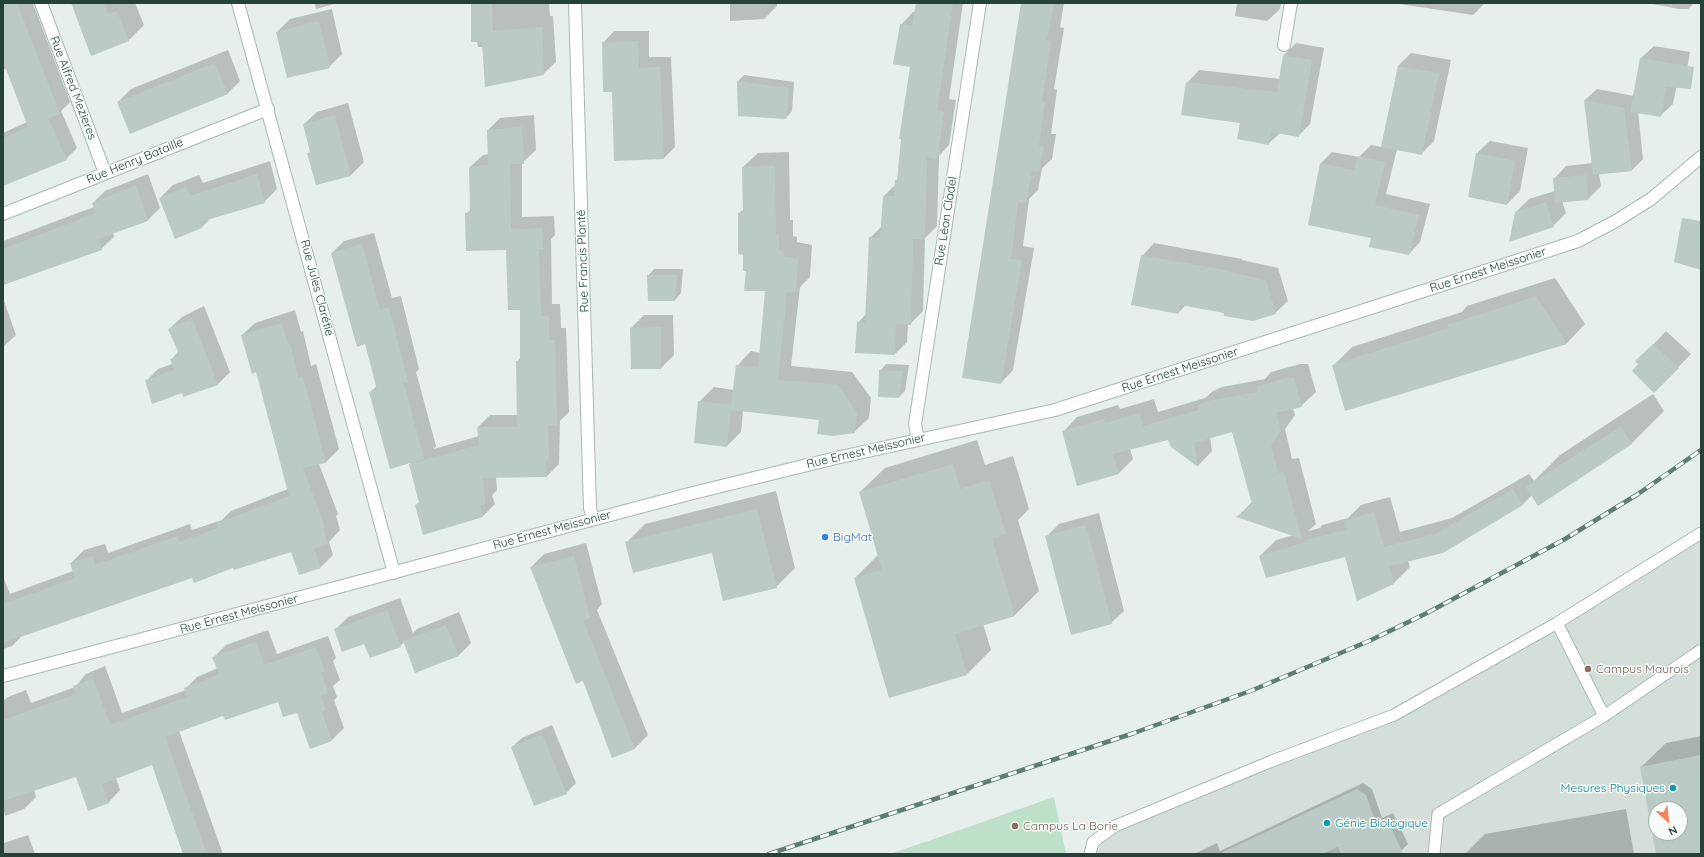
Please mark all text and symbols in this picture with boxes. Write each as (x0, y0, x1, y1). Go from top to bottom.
street label: Rue Alfred Mezieres (47, 34, 99, 142)
street label: Rue Henry Bataille (85, 135, 185, 187)
street label: Rue Léon Cladel (932, 175, 960, 267)
street label: Rue Francis Planté (574, 209, 592, 313)
street label: Rue Jules Clarétie (297, 238, 337, 338)
street label: Rue Ernest Meissonier (1428, 244, 1548, 296)
street label: Rue Ernest Meissonier (1120, 344, 1240, 396)
street label: Rue Ernest Meissonier (805, 430, 927, 472)
street label: Rue Ernest Meissonier (491, 507, 613, 553)
place label: BigMat (833, 530, 872, 544)
marker: BigMat (820, 532, 830, 542)
street label: Rue Ernest Meissonier (178, 591, 300, 637)
place label: Campus Maurois (1596, 662, 1689, 676)
marker: Campus Maurois (1583, 664, 1593, 674)
place label: Mesures Physiques (1560, 781, 1665, 795)
marker: Mesures Physiques (1668, 783, 1678, 793)
north arrow (1648, 801, 1688, 841)
place label: Génie Biologique (1335, 816, 1428, 830)
marker: Génie Biologique (1322, 818, 1332, 828)
place label: Campus La Borie (1023, 819, 1118, 833)
marker: Campus La Borie (1010, 821, 1020, 831)
text: N (1666, 823, 1680, 839)

